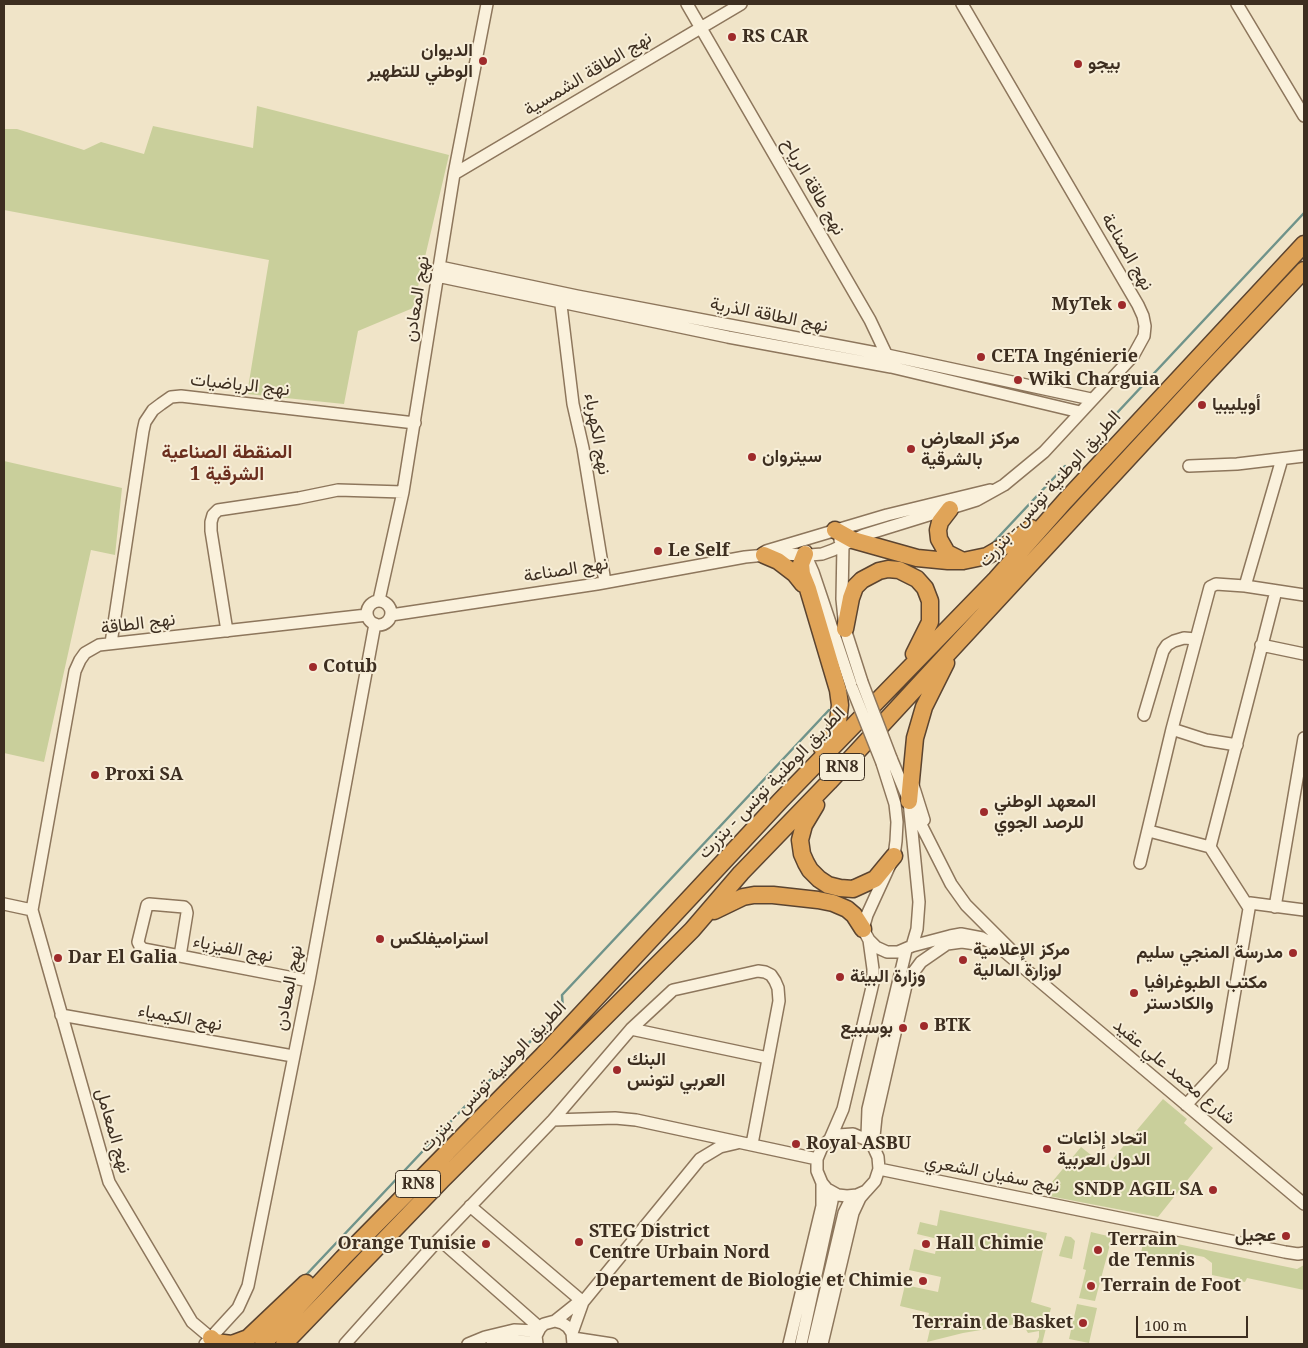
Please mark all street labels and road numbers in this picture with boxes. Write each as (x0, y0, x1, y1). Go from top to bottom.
street label: نهج الطاقة الشمسية (520, 27, 656, 121)
street label: نهج طاقة الرياح (777, 135, 849, 239)
street label: نهج الصناعة (1096, 210, 1158, 294)
street label: نهج المعادن (400, 255, 434, 343)
street label: نهج الطاقة الذرية (708, 293, 830, 337)
street label: نهج الرياضيات (189, 369, 291, 401)
street label: نهج الكهرباء (579, 392, 615, 476)
street label: الطريق الوطنية تونس - بنزرت (974, 406, 1126, 572)
street label: نهج الصناعة (522, 553, 610, 587)
street label: نهج الطاقة (99, 609, 177, 639)
street label: الطريق الوطنية تونس - بنزرت (694, 703, 850, 863)
road number: RN8 (820, 754, 864, 780)
street label: نهج الفيزياء (191, 931, 275, 967)
street label: نهج المعادن (270, 943, 308, 1033)
street label: الطريق الوطنية تونس - بنزرت (415, 997, 571, 1157)
street label: نهج الكيمياء (136, 1000, 224, 1036)
street label: شارع محمد علي عقيد (1108, 1014, 1240, 1130)
street label: نهج المعامل (91, 1086, 135, 1176)
street label: نهج سفيان الشعري (923, 1150, 1061, 1198)
road number: RN8 (396, 1170, 440, 1198)

